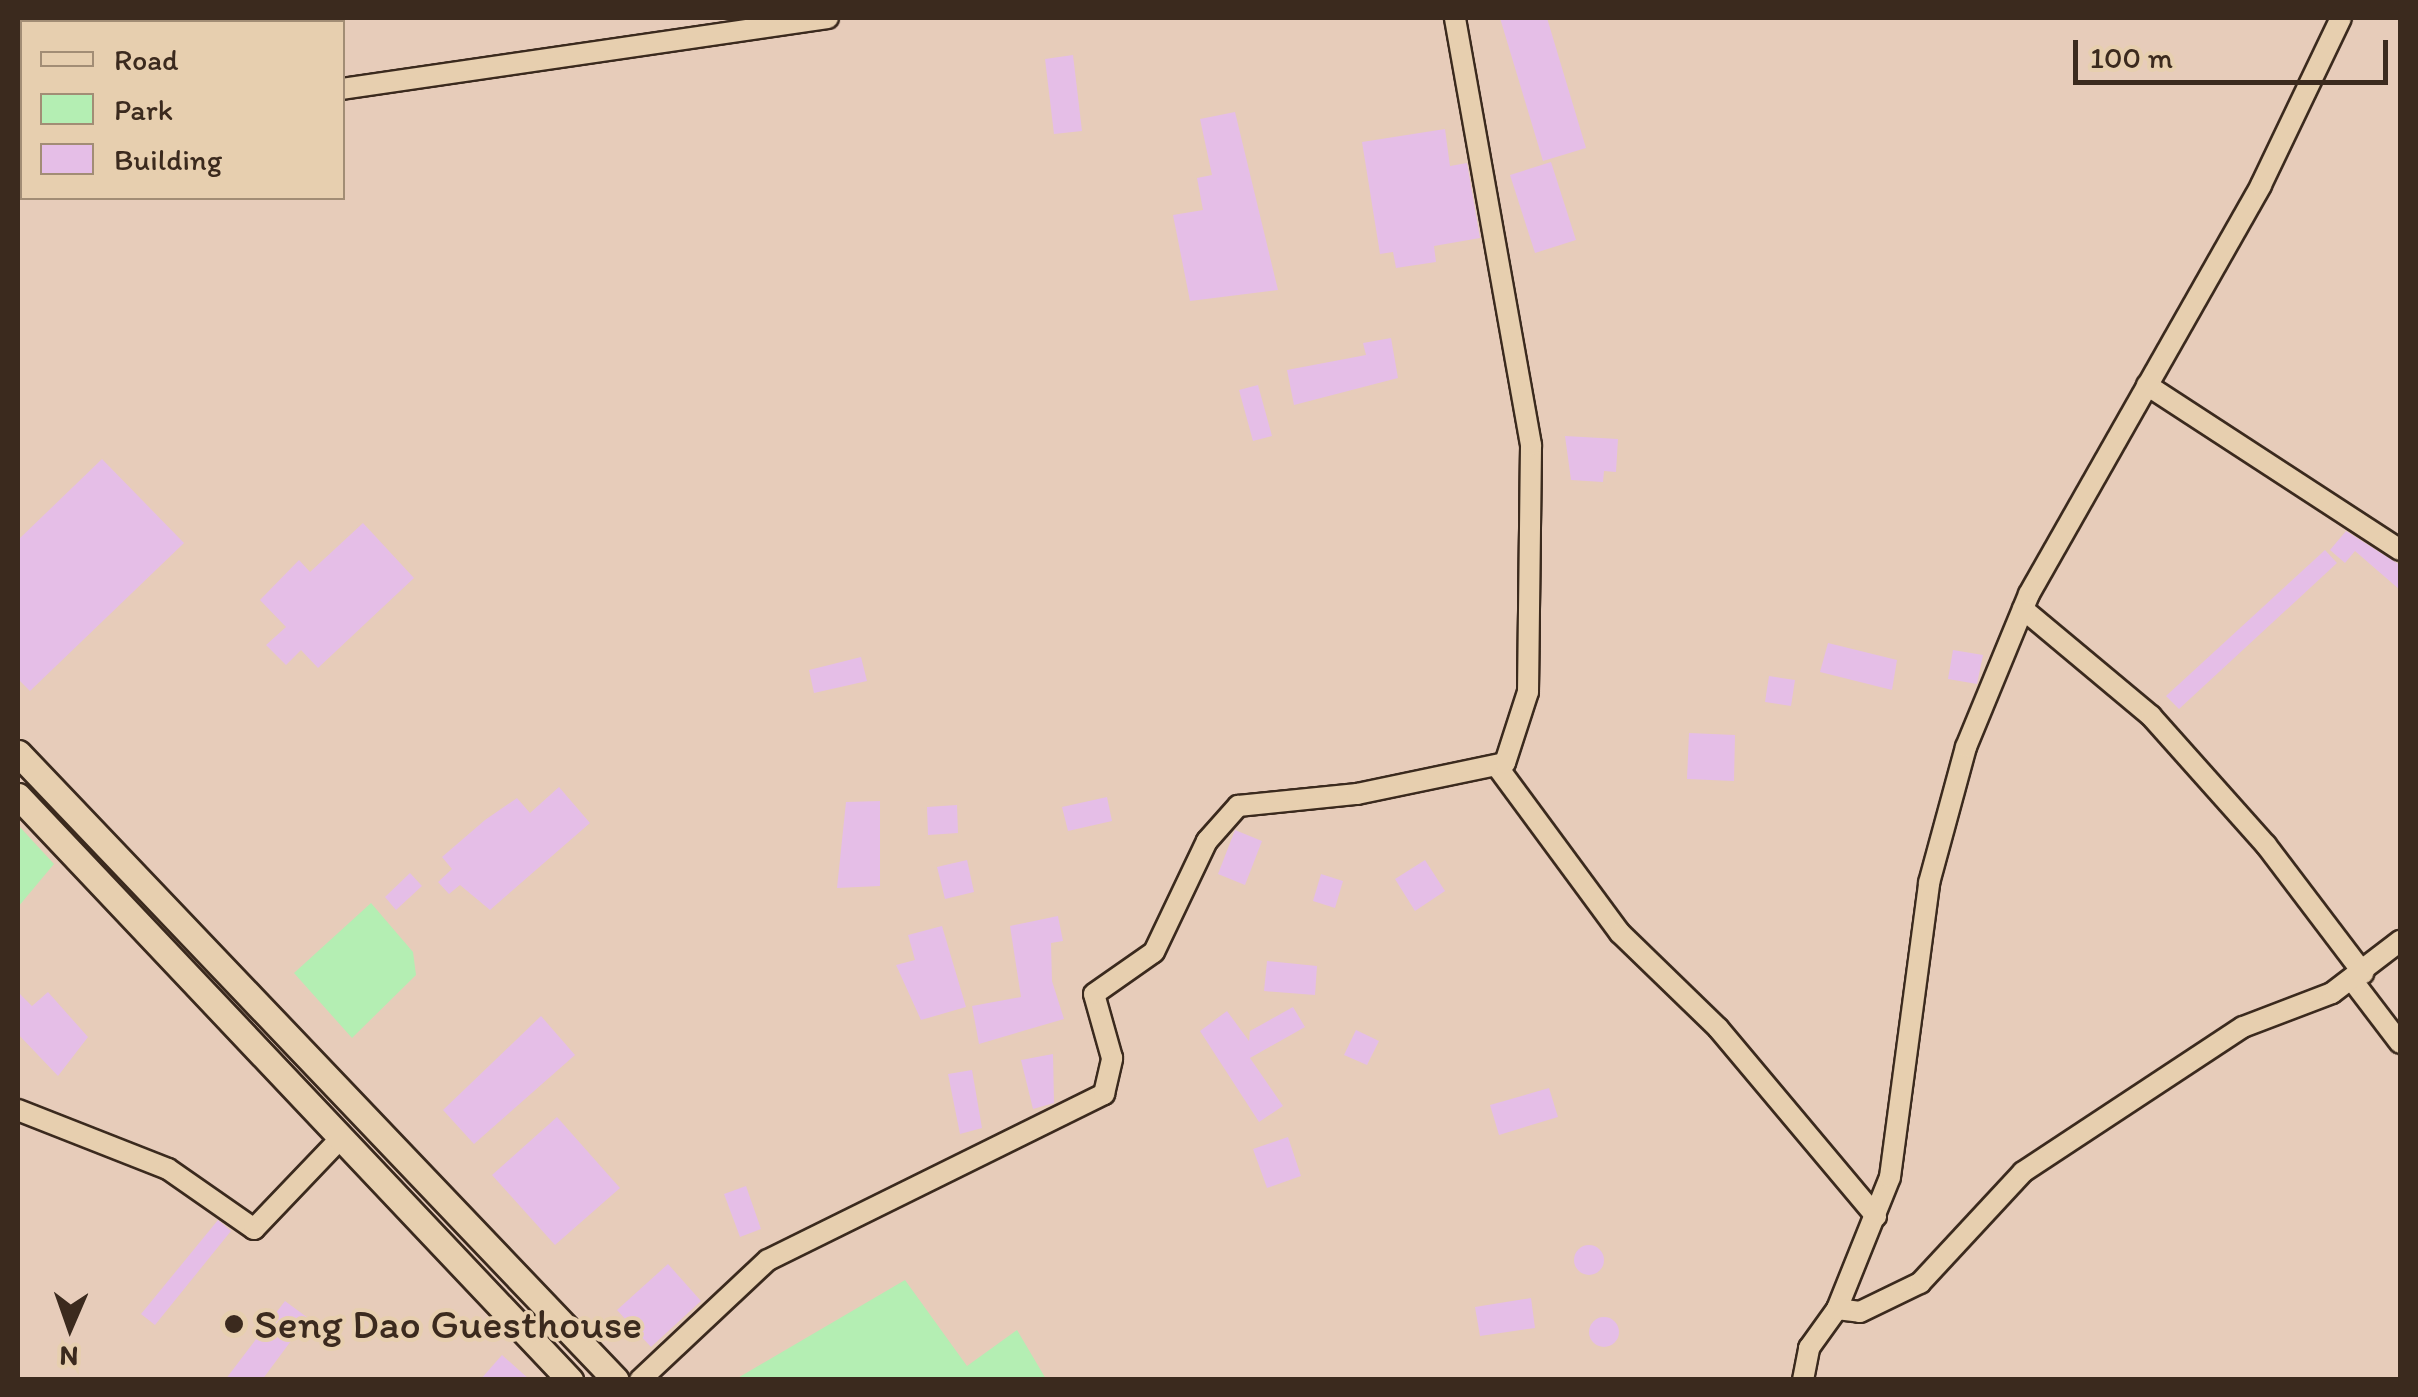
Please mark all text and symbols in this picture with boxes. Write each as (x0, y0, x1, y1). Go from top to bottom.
legend (20, 20, 345, 200)
scale bar (2078, 20, 2393, 82)
text: 100 m (2090, 39, 2173, 76)
text: Road (114, 41, 179, 78)
text: Park (114, 91, 173, 128)
text: Building (114, 141, 222, 178)
north arrow (20, 1277, 120, 1377)
place label: Seng Dao Guesthouse (254, 1299, 645, 1349)
marker: Seng Dao Guesthouse (223, 1313, 245, 1335)
text: N (59, 1340, 79, 1374)

